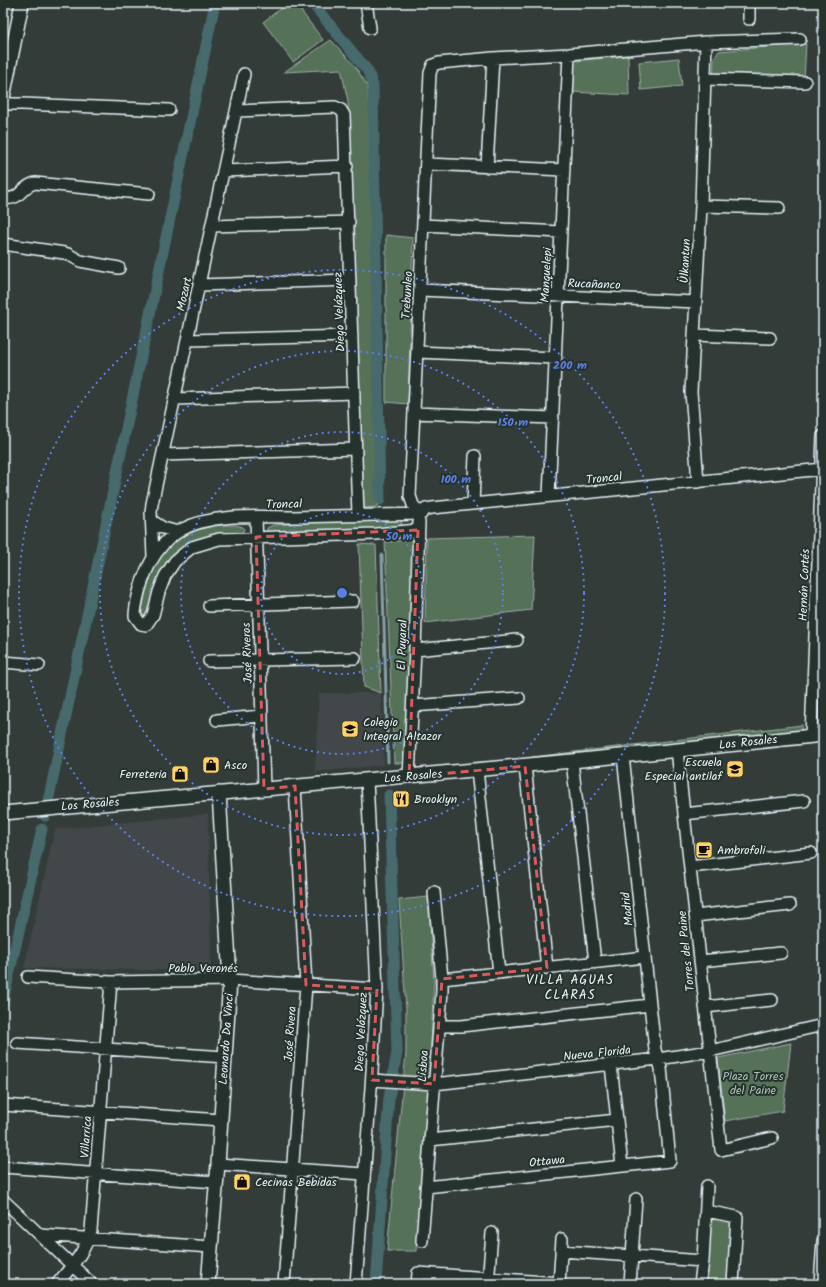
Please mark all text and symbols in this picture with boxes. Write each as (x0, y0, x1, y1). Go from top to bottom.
street label: Ülkantun (675, 238, 696, 284)
street label: Manquelepi (536, 246, 557, 303)
street label: Trebunleo (397, 271, 418, 320)
street label: Diego Velázquez (329, 272, 350, 352)
street label: Rucañanco (567, 274, 621, 295)
street label: Mozart (172, 275, 197, 313)
text: 200 m (553, 356, 587, 375)
text: 150 m (498, 413, 528, 432)
street label: Troncal (585, 467, 623, 490)
text: 100 m (441, 470, 471, 489)
street label: Troncal (266, 495, 302, 514)
text: 50 m (385, 527, 413, 546)
street label: Hernán Cortés (794, 549, 815, 621)
centre of rings (335, 586, 349, 600)
street label: El Puyaral (392, 619, 413, 671)
street label: José Riveros (237, 622, 258, 684)
place label: Colegio Integral Altazor (363, 713, 442, 746)
school or university icon: Colegio Integral Altazor (340, 719, 360, 739)
street label: Los Rosales (718, 730, 778, 755)
place label: Escuela Especial antilaf (645, 753, 723, 786)
shop icon: Asco (201, 755, 221, 775)
place label: Asco (224, 756, 247, 775)
school or university icon: Escuela Especial antilaf (725, 759, 745, 779)
shop icon: Ferreteria (170, 764, 190, 784)
street label: Los Rosales (383, 764, 443, 789)
place label: Ferreteria (119, 765, 167, 784)
restaurant icon: Brooklyn (391, 789, 411, 809)
place label: Brooklyn (414, 790, 457, 809)
street label: Los Rosales (60, 792, 120, 817)
cafe icon: Ambrofoli (694, 840, 714, 860)
place label: Ambrofoli (717, 841, 766, 860)
street label: Madrid (616, 890, 639, 927)
street label: Torres del Paine (673, 909, 700, 992)
street label: Pablo Veronés (168, 959, 238, 978)
district label: VILLA AGUAS CLARAS (526, 970, 614, 1006)
street label: Leonardo Da Vinci (214, 992, 239, 1085)
street label: Diego Velázquez (350, 992, 373, 1072)
street label: José Rivera (279, 1005, 302, 1063)
street label: Nueva Florida (562, 1040, 632, 1066)
street label: Lisboa (413, 1049, 434, 1083)
park label: Plaza Torres del Paine (722, 1067, 784, 1100)
street label: Villarrica (76, 1115, 97, 1159)
street label: Ottawa (528, 1150, 566, 1173)
shop icon: Cecinas Bebidas (232, 1172, 252, 1192)
place label: Cecinas Bebidas (255, 1173, 337, 1192)

